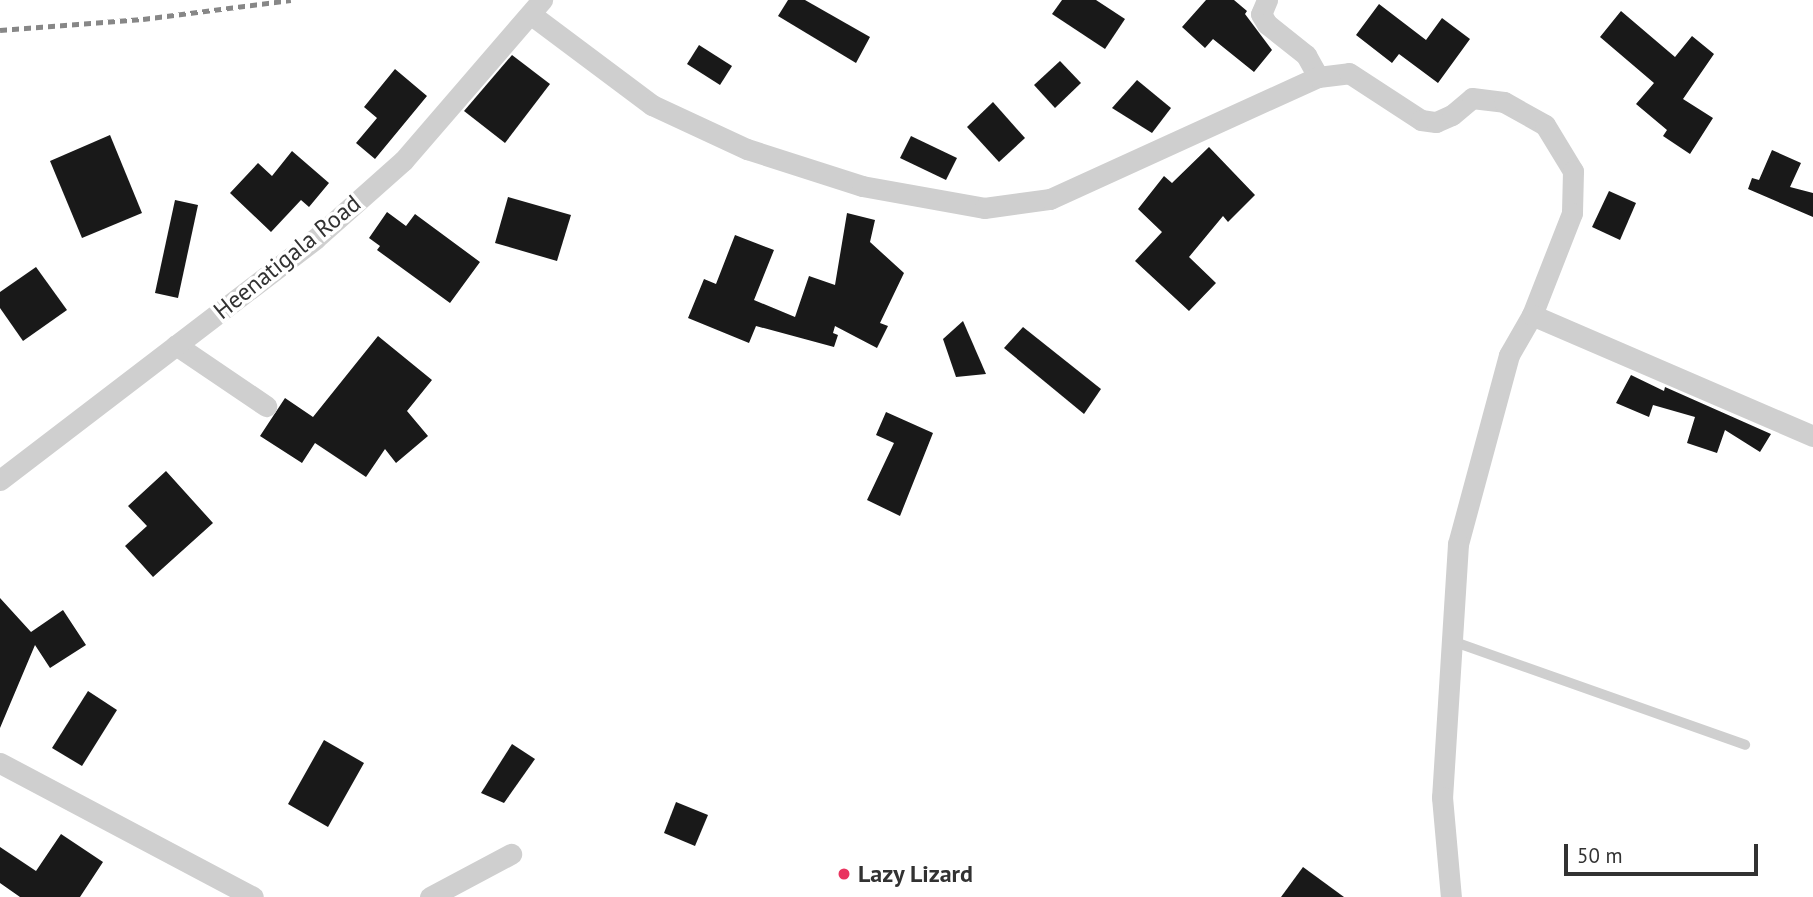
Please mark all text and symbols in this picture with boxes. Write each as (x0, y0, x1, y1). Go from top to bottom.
street label: Heenatigala Road (208, 189, 366, 325)
scale bar (1568, 830, 1762, 874)
text: 50 m (1577, 842, 1623, 869)
place label: Lazy Lizard (858, 860, 974, 888)
marker: Lazy Lizard (836, 866, 852, 882)

